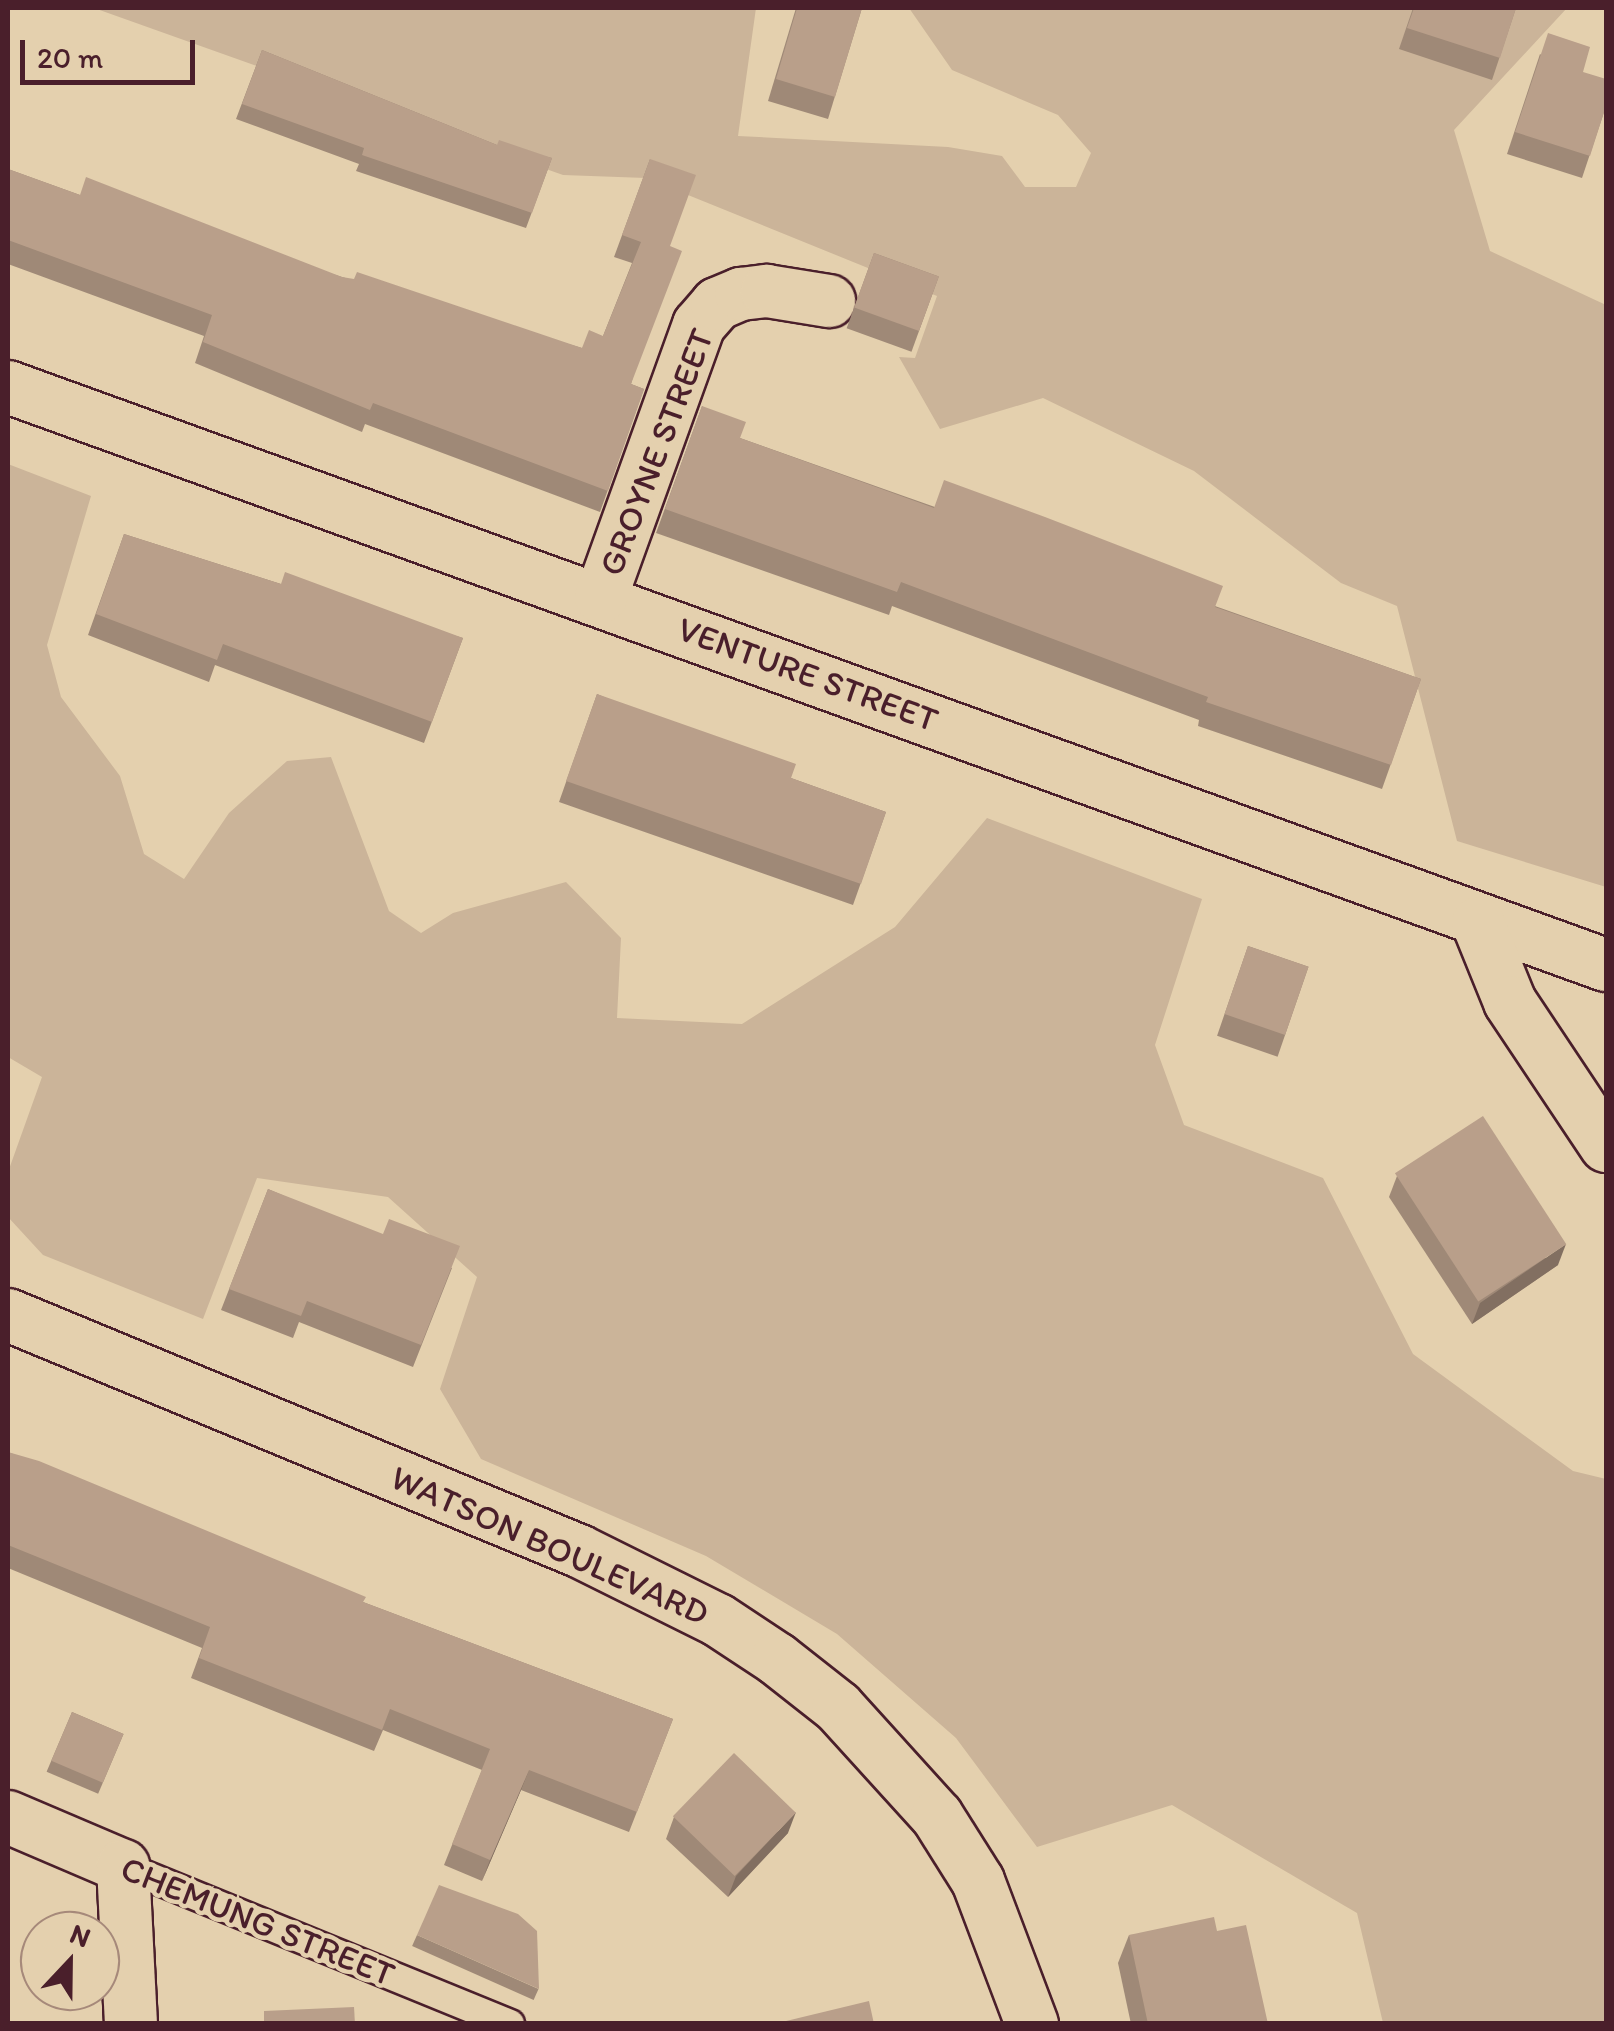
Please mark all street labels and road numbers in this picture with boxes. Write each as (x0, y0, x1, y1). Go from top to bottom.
street label: GROYNE STREET (590, 322, 722, 582)
street label: VENTURE STREET (672, 607, 944, 741)
street label: WATSON BOULEVARD (385, 1456, 715, 1634)
street label: CHEMUNG STREET (115, 1847, 401, 1995)

